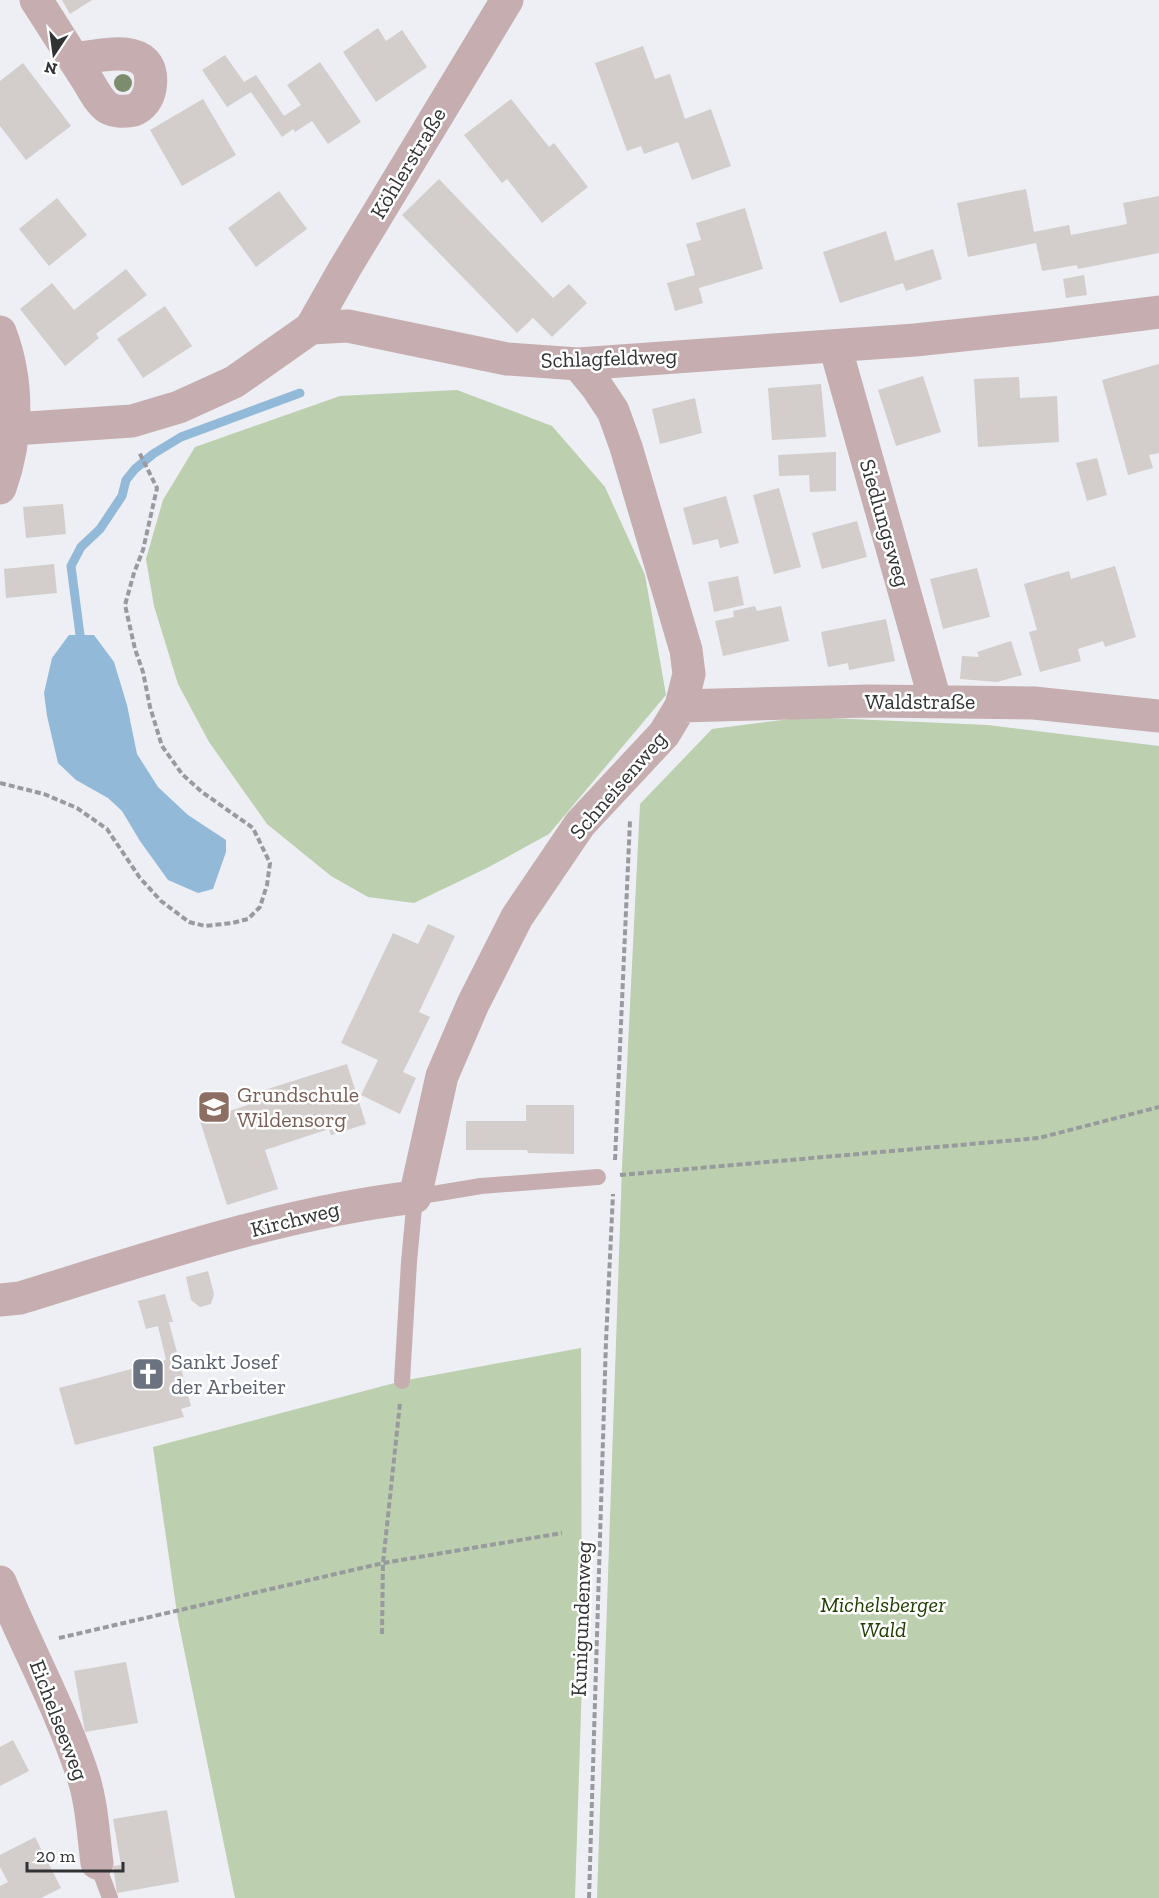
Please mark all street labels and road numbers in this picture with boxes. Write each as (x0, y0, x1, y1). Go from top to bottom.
street label: Köhlerstraße (364, 102, 452, 224)
street label: Schlagfeldweg (540, 342, 678, 374)
street label: Siedlungsweg (854, 456, 916, 590)
street label: Waldstraße (865, 688, 975, 715)
street label: Schneisenweg (564, 725, 672, 845)
street label: Kirchweg (248, 1195, 342, 1243)
street label: Kunigundenweg (565, 1541, 597, 1697)
street label: Eichelseeweg (24, 1656, 94, 1784)

